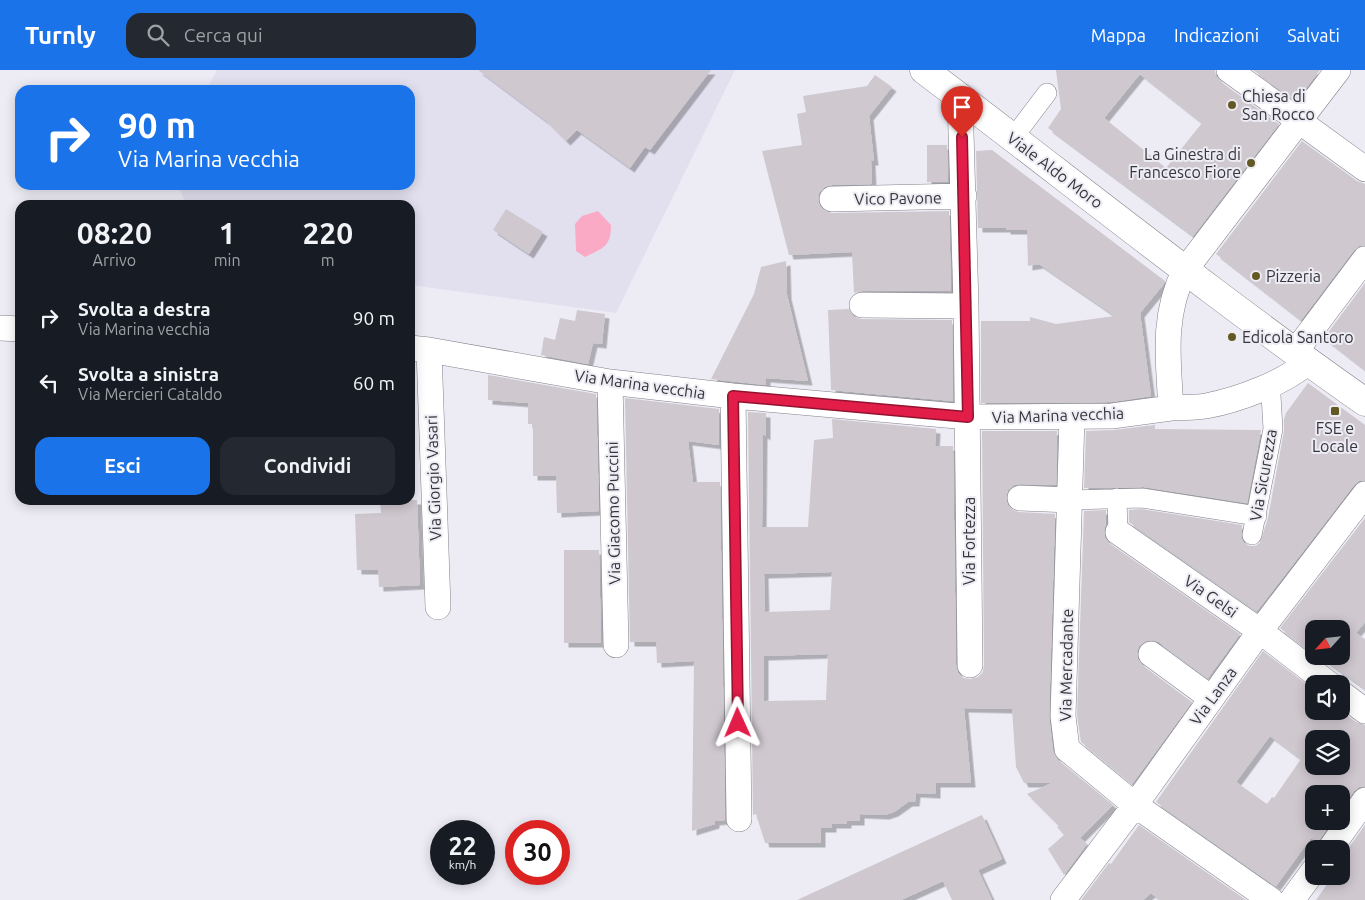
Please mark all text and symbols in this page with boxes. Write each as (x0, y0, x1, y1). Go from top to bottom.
search box (126, 13, 476, 58)
icon: search (144, 21, 172, 49)
text: Turnly (25, 22, 96, 49)
text: Cerca qui (184, 24, 263, 46)
text: Mappa (1091, 25, 1146, 45)
text: Indicazioni (1174, 25, 1259, 45)
text: Salvati (1287, 25, 1340, 45)
pin (941, 86, 983, 137)
place label: Chiesa di San Rocco (1242, 87, 1315, 123)
icon: arrive (948, 93, 976, 121)
marker: Chiesa di San Rocco (1226, 99, 1238, 111)
icon: right (35, 105, 100, 170)
text: 90 m (118, 105, 196, 145)
street label: Viale Aldo Moro (1004, 128, 1106, 212)
place label: La Ginestra di Francesco Fiore (1129, 145, 1241, 181)
text: Via Marina vecchia (118, 146, 300, 171)
marker: La Ginestra di Francesco Fiore (1245, 157, 1257, 169)
street label: Vico Pavone (854, 188, 942, 208)
text: 08:20 (77, 216, 152, 250)
text: 1 (219, 216, 236, 250)
text: 220 (302, 216, 353, 250)
text: Arrivo (93, 251, 136, 269)
text: min (214, 251, 241, 269)
text: m (321, 251, 335, 269)
place label: Pizzeria (1266, 267, 1321, 285)
marker: Pizzeria (1250, 270, 1262, 282)
text: Svolta a destra (78, 298, 211, 320)
icon: right (35, 304, 63, 332)
text: 90 m (353, 307, 395, 329)
text: Via Marina vecchia (78, 320, 210, 338)
place label: Edicola Santoro (1242, 328, 1354, 346)
marker: Edicola Santoro (1226, 331, 1238, 343)
text: Svolta a sinistra (78, 363, 219, 385)
street label: Via Marina vecchia (573, 366, 707, 402)
icon: left (35, 369, 63, 397)
text: 60 m (353, 372, 395, 394)
text: Via Mercieri Cataldo (78, 385, 222, 403)
street label: Via Marina vecchia (992, 404, 1124, 426)
marker: FSE e Locale (1329, 405, 1341, 417)
street label: Via Giorgio Vasari (422, 415, 444, 541)
place label: FSE e Locale (1312, 419, 1358, 455)
street label: Via Sicurezza (1246, 428, 1280, 522)
button: Esci (35, 437, 210, 495)
button: Condividi (220, 437, 395, 495)
street label: Via Giacomo Puccini (603, 441, 623, 585)
street label: Via Fortezza (960, 497, 978, 585)
street label: Via Gelsi (1181, 571, 1241, 621)
street label: Via Mercadante (1056, 609, 1076, 721)
north arrow (1305, 620, 1350, 665)
map controls (1305, 620, 1350, 885)
street label: Via Lanza (1186, 663, 1240, 729)
button: sound (1305, 675, 1350, 720)
position arrow (711, 696, 763, 748)
button: layers (1305, 730, 1350, 775)
button: + (1305, 785, 1350, 830)
speed limit sign: 30 (505, 820, 570, 885)
text: 22 (448, 832, 477, 860)
button: − (1305, 840, 1350, 885)
text: km/h (449, 858, 476, 871)

